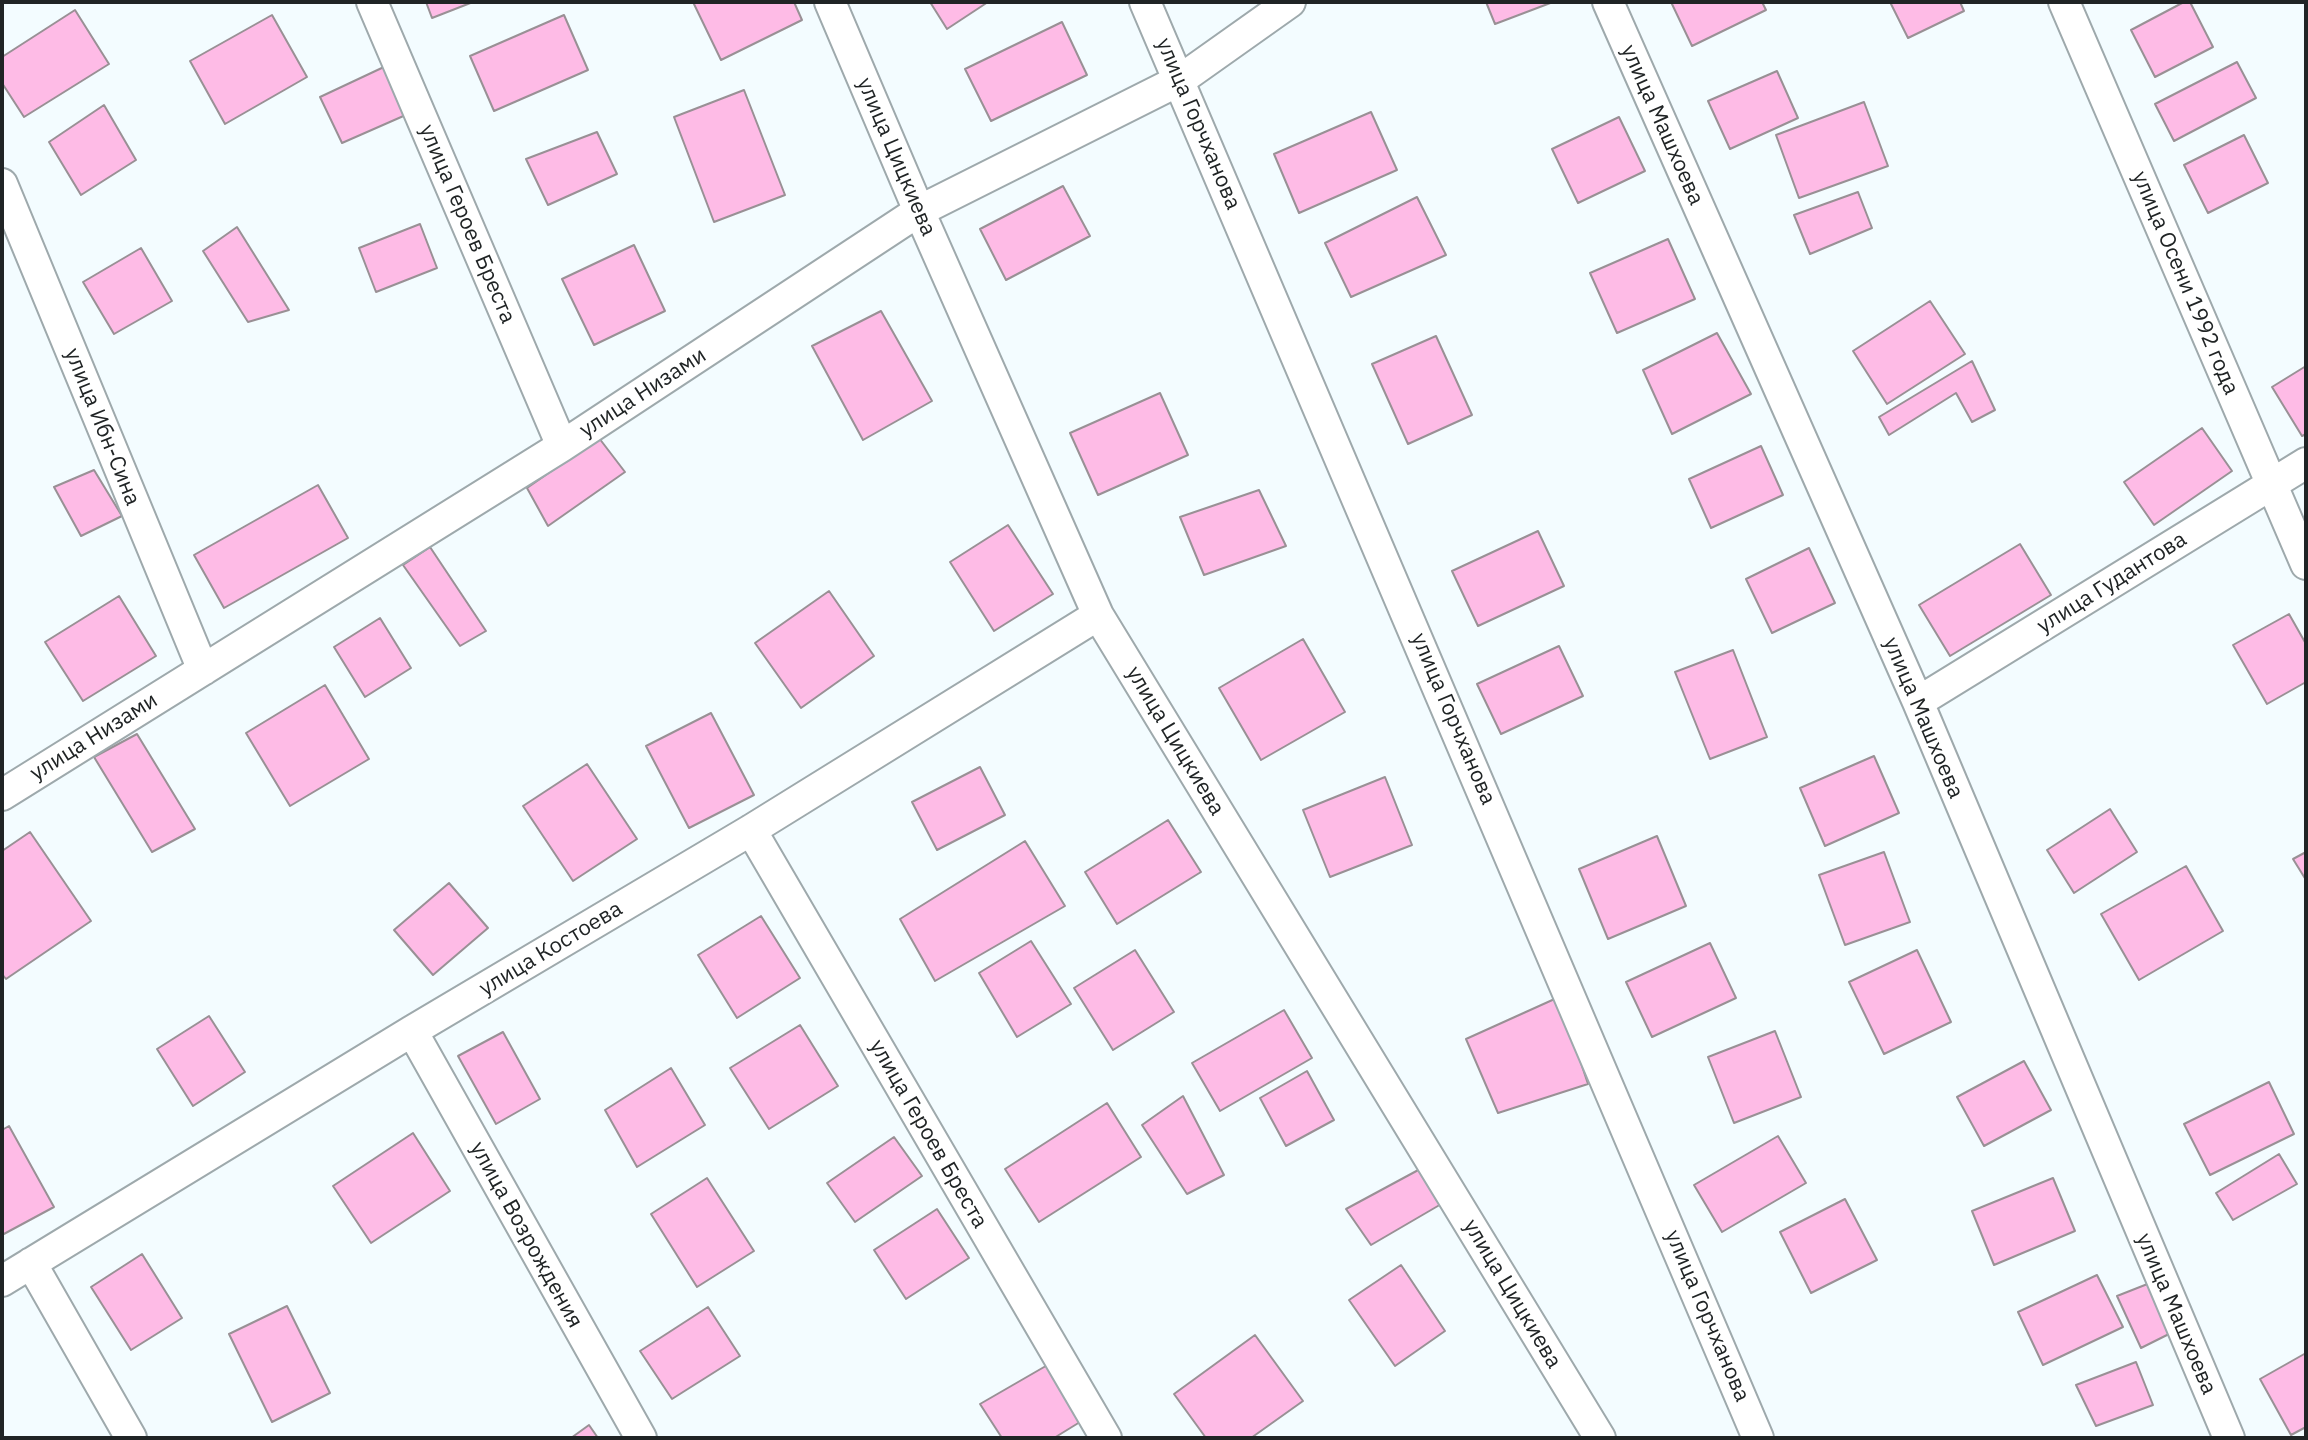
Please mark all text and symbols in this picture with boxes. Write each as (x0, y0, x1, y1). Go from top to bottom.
street label: улица Горчханова (1150, 34, 1246, 214)
street label: улица Машхоева (1615, 41, 1709, 209)
street label: улица Цицкиева (851, 74, 941, 240)
street label: улица Героев Бреста (413, 121, 521, 327)
street label: улица Осени 1992 года (2126, 167, 2244, 399)
street label: улица Низами (575, 342, 711, 444)
street label: улица Ибн-Сина (58, 344, 146, 510)
street label: улица Гудантова (2033, 527, 2191, 639)
street label: улица Горчханова (1405, 629, 1501, 809)
street label: улица Машхоева (1877, 633, 1969, 803)
street label: улица Цицкиева (1120, 662, 1230, 820)
street label: улица Низами (25, 687, 163, 787)
street label: улица Костоева (475, 896, 627, 1002)
street label: улица Героев Бреста (863, 1035, 993, 1233)
street label: улица Возрождения (464, 1137, 588, 1333)
street label: улица Цицкиева (1457, 1215, 1567, 1373)
street label: улица Горчханова (1659, 1226, 1755, 1406)
street label: улица Машхоева (2130, 1229, 2222, 1399)

